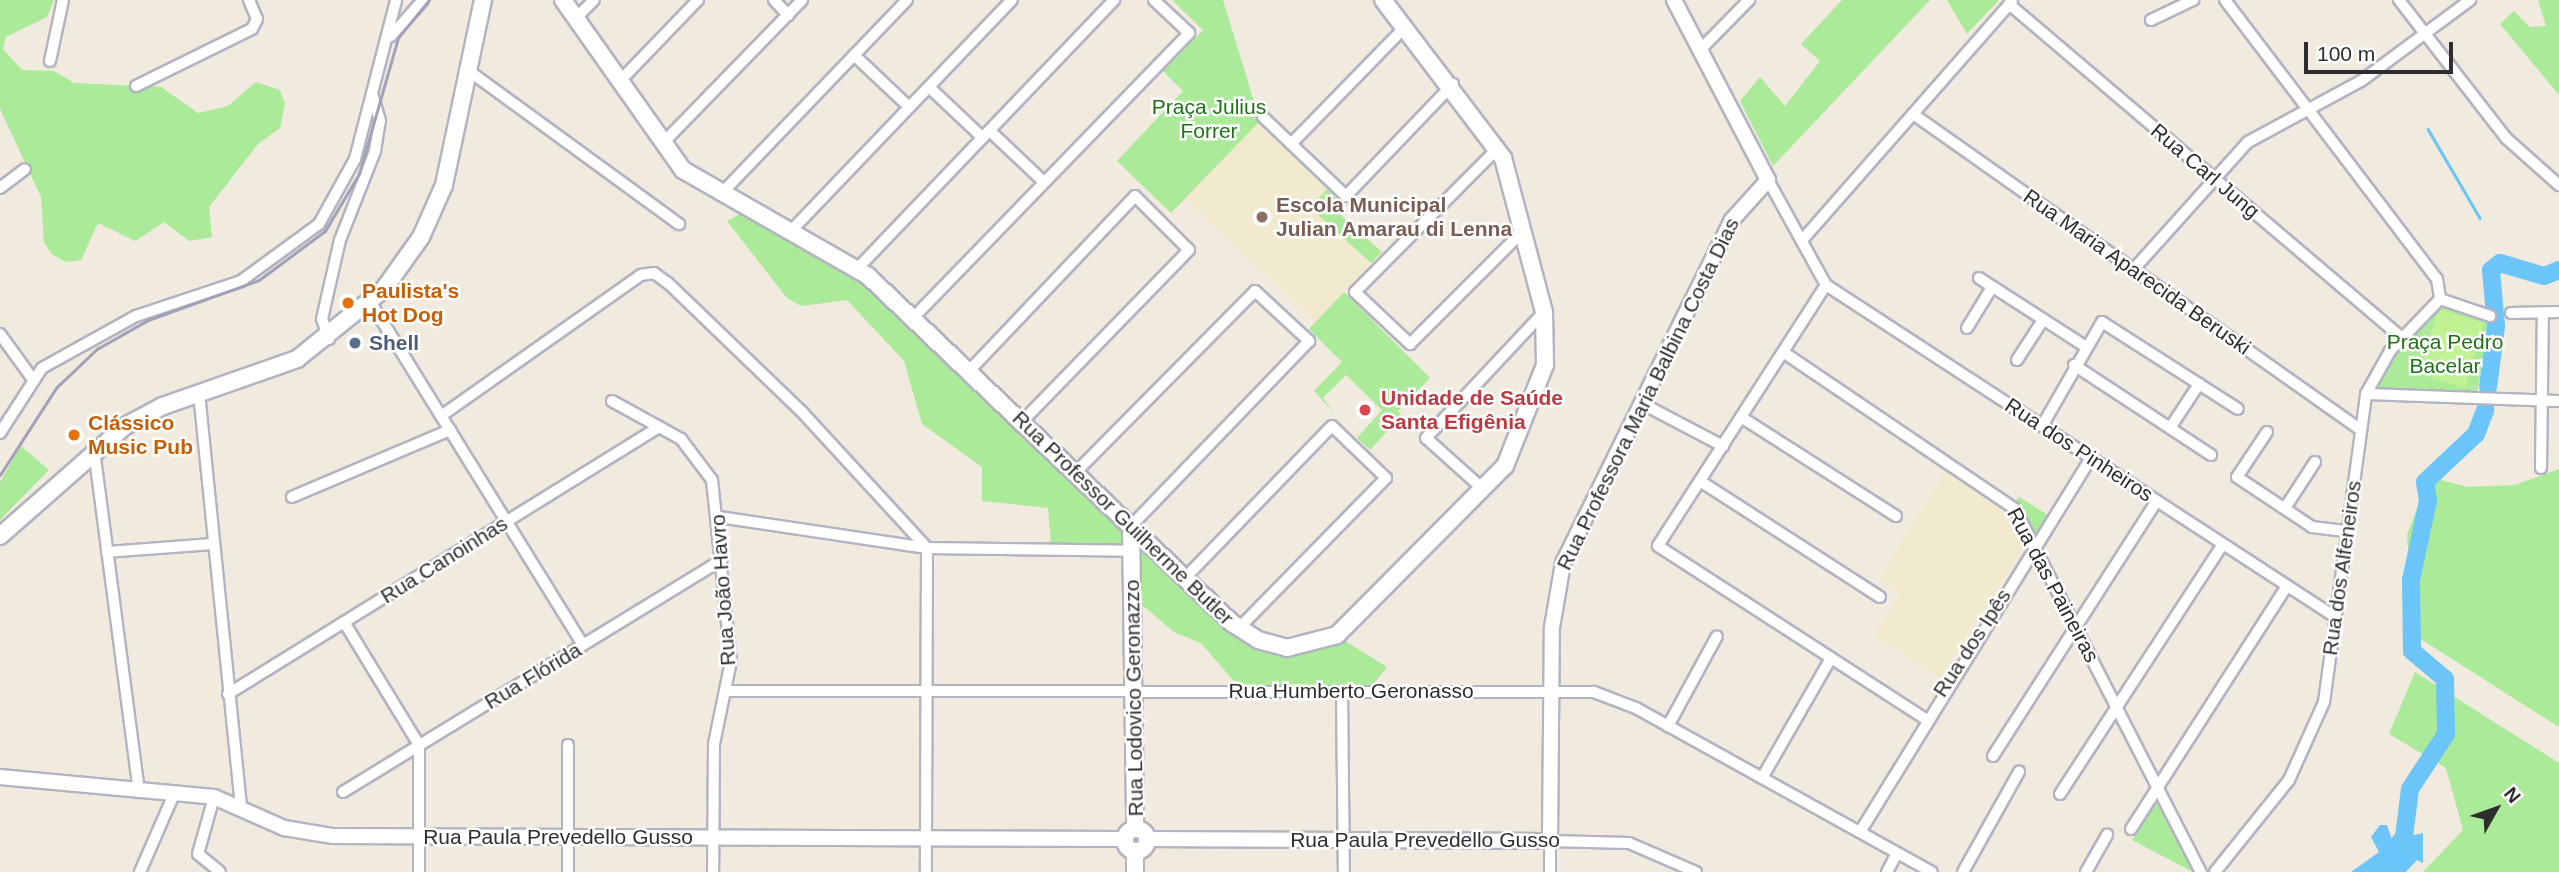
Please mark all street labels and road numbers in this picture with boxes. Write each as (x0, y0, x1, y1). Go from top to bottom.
street label: Rua Carl Jung (2145, 118, 2265, 224)
street label: Rua Maria Aparecida Beruski (2018, 183, 2256, 361)
street label: Rua Professora Maria Balbina Costa Dias (1551, 214, 1745, 574)
street label: Rua dos Pinheiros (2000, 393, 2158, 507)
street label: Rua Professor Guilherme Butler (1007, 406, 1239, 630)
street label: Rua dos Alfeneiros (2317, 478, 2367, 658)
street label: Rua das Paineiras (2002, 503, 2104, 667)
street label: Rua Canoinhas (376, 511, 512, 609)
street label: Rua João Havro (705, 513, 741, 667)
street label: Rua Lodovico Geronazzo (1119, 579, 1149, 817)
street label: Rua dos Ipês (1928, 584, 2016, 702)
street label: Rua Flórida (480, 637, 586, 715)
street label: Rua Humberto Geronasso (1228, 678, 1474, 704)
street label: Rua Paula Prevedello Gusso (423, 824, 693, 850)
street label: Rua Paula Prevedello Gusso (1290, 827, 1560, 853)

